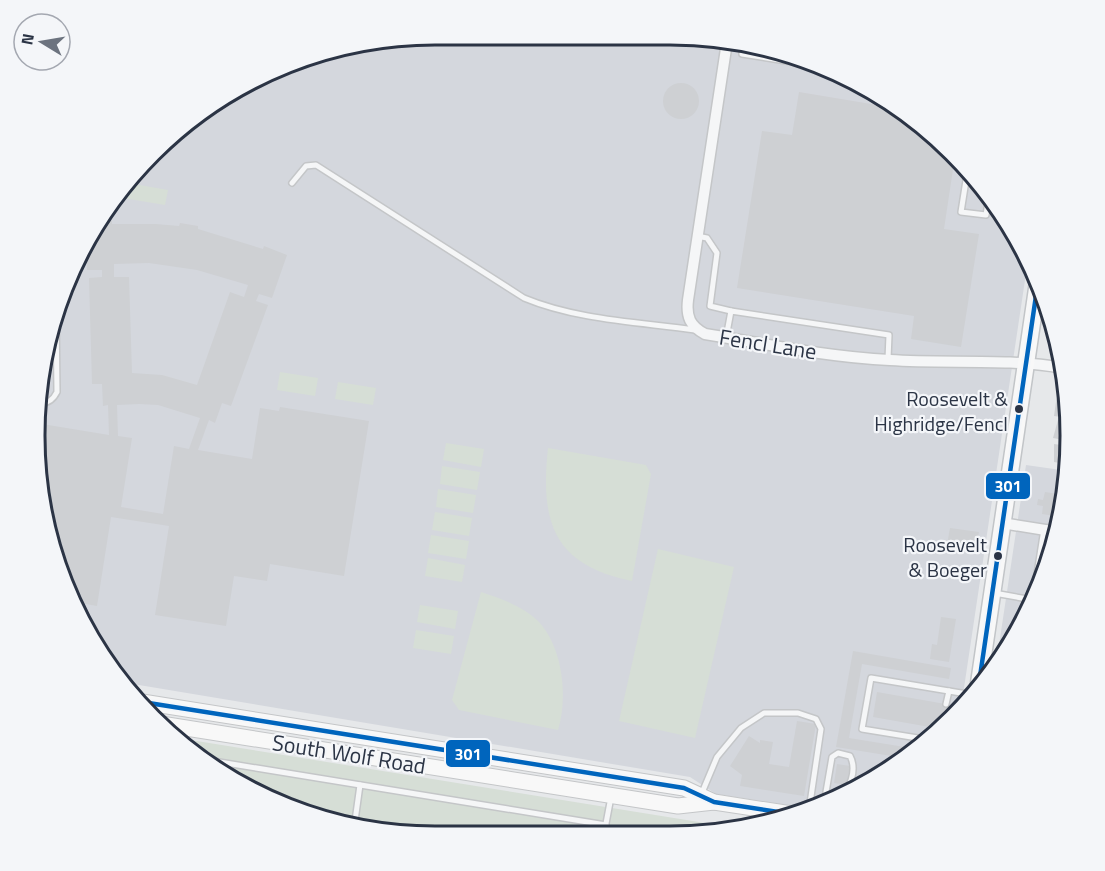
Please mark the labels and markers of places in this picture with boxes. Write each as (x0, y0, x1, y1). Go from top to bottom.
place label: Roosevelt & Highridge/Fencl (874, 383, 1008, 439)
marker: Roosevelt & Highridge/Fencl (1013, 403, 1025, 415)
place label: Roosevelt & Boeger (903, 529, 987, 585)
marker: Roosevelt & Boeger (992, 550, 1004, 562)

